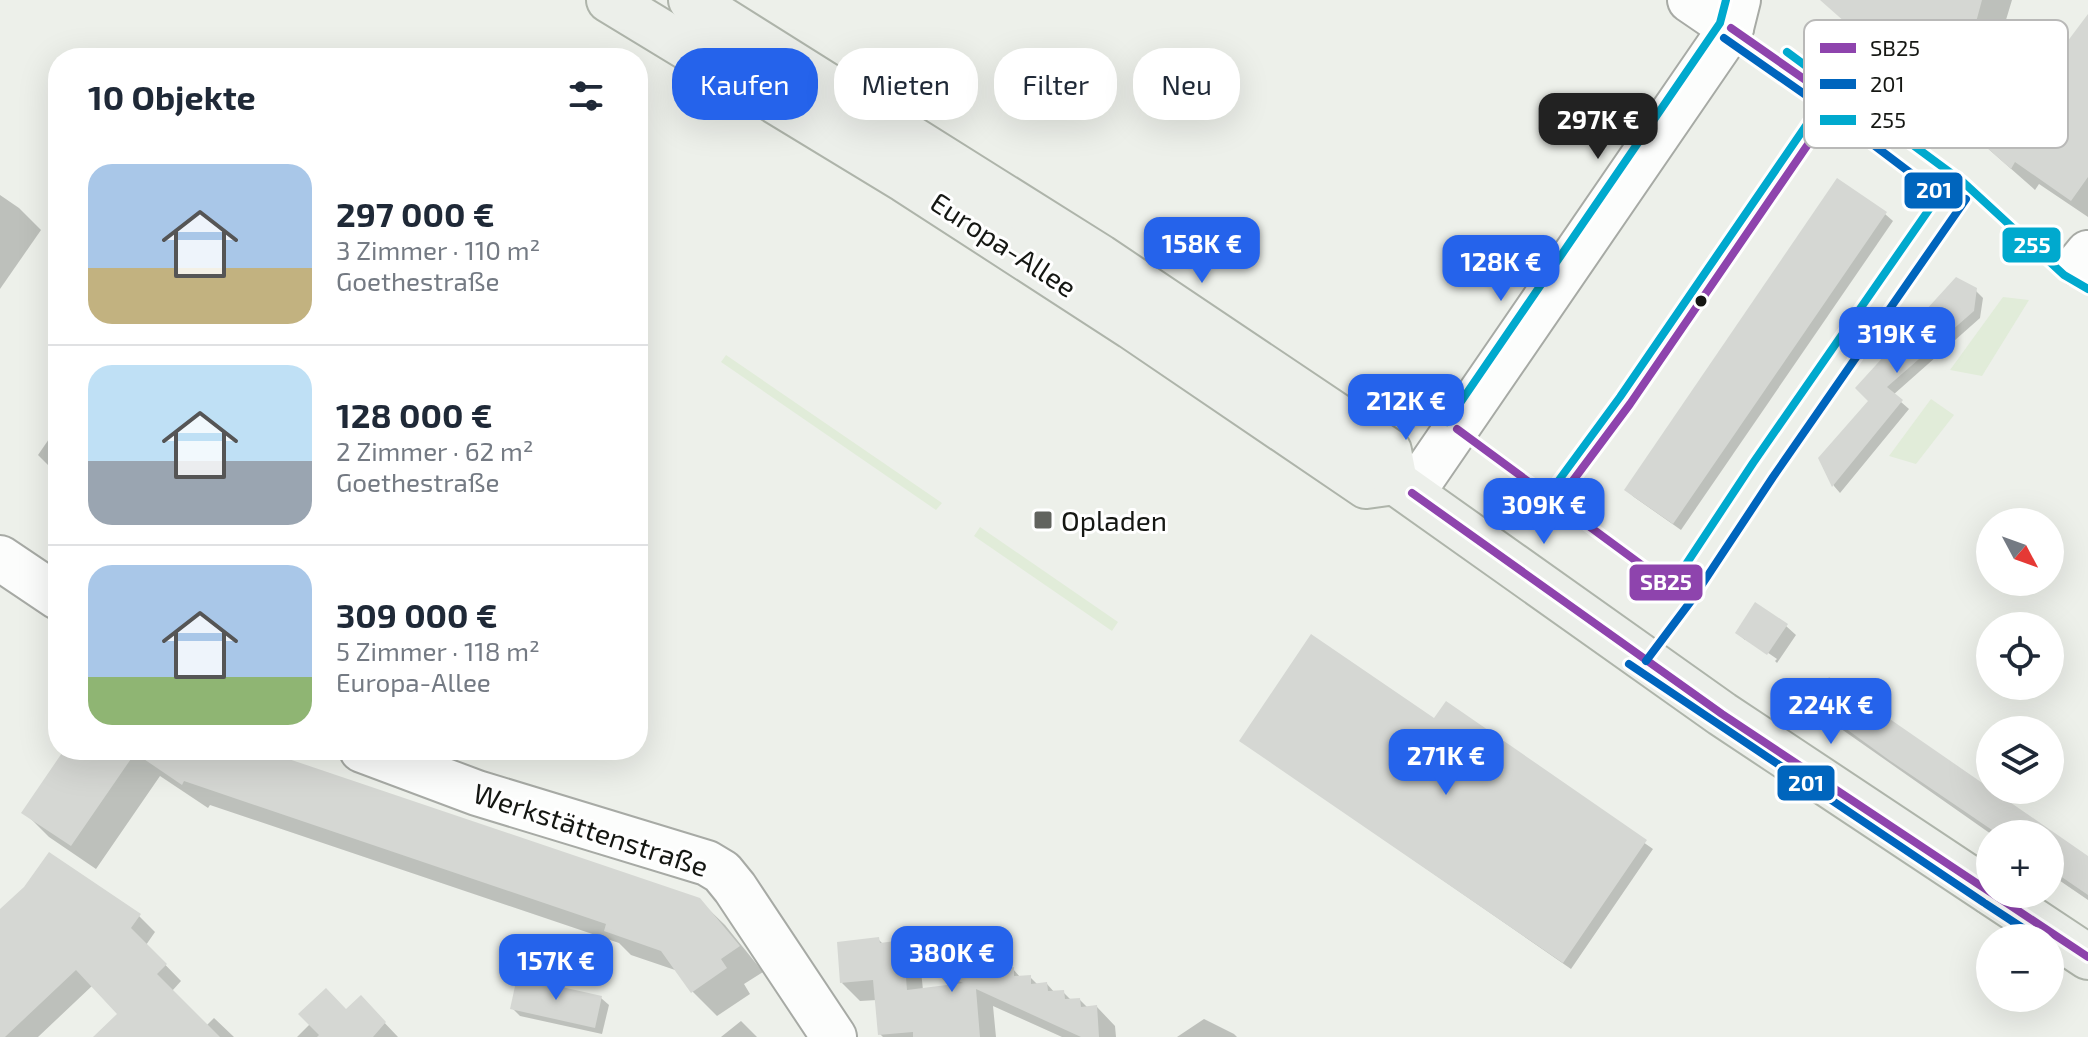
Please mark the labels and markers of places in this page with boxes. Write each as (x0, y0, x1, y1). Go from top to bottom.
pin: 297K € (1533, 93, 1663, 161)
pin: 158K € (1137, 217, 1267, 285)
pin: 128K € (1436, 235, 1566, 303)
unlabelled marker (1693, 293, 1709, 309)
pin: 319K € (1832, 307, 1962, 375)
pin: 212K € (1341, 374, 1471, 442)
pin: 309K € (1479, 478, 1609, 546)
place label: Opladen (1061, 503, 1167, 537)
marker: Opladen (1032, 509, 1054, 531)
pin: 224K € (1766, 678, 1896, 746)
pin: 271K € (1381, 729, 1511, 797)
pin: 380K € (887, 926, 1017, 994)
pin: 157K € (491, 934, 621, 1002)

